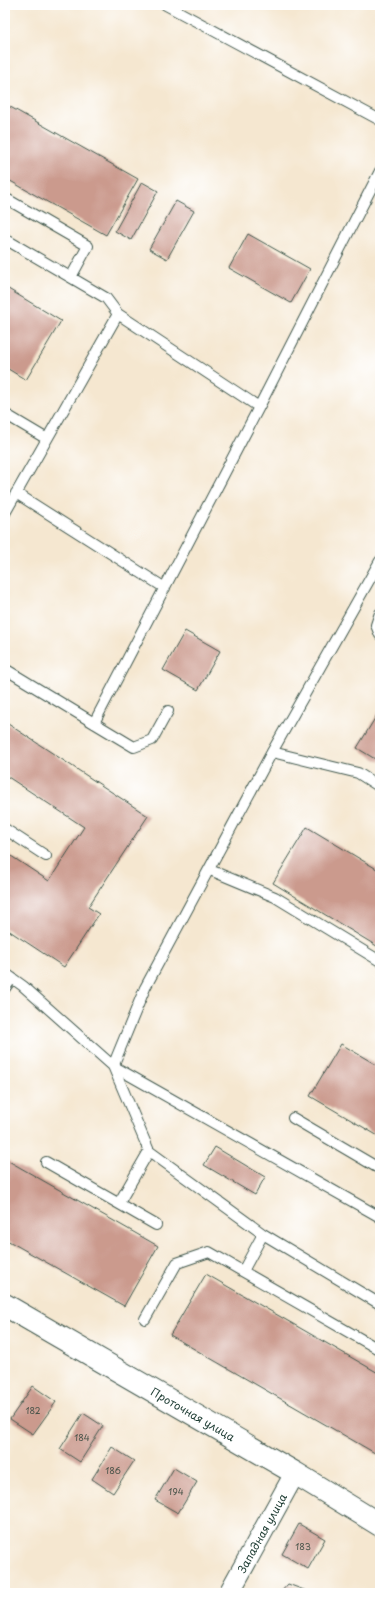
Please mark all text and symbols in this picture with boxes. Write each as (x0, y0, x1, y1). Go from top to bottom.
street label: Проточная улица (148, 1383, 238, 1445)
house number: 182 (25, 1403, 41, 1417)
house number: 184 (74, 1430, 90, 1444)
house number: 186 (105, 1463, 121, 1477)
house number: 194 (168, 1484, 184, 1498)
street label: Западная улица (233, 1490, 291, 1576)
house number: 183 (295, 1539, 311, 1553)

